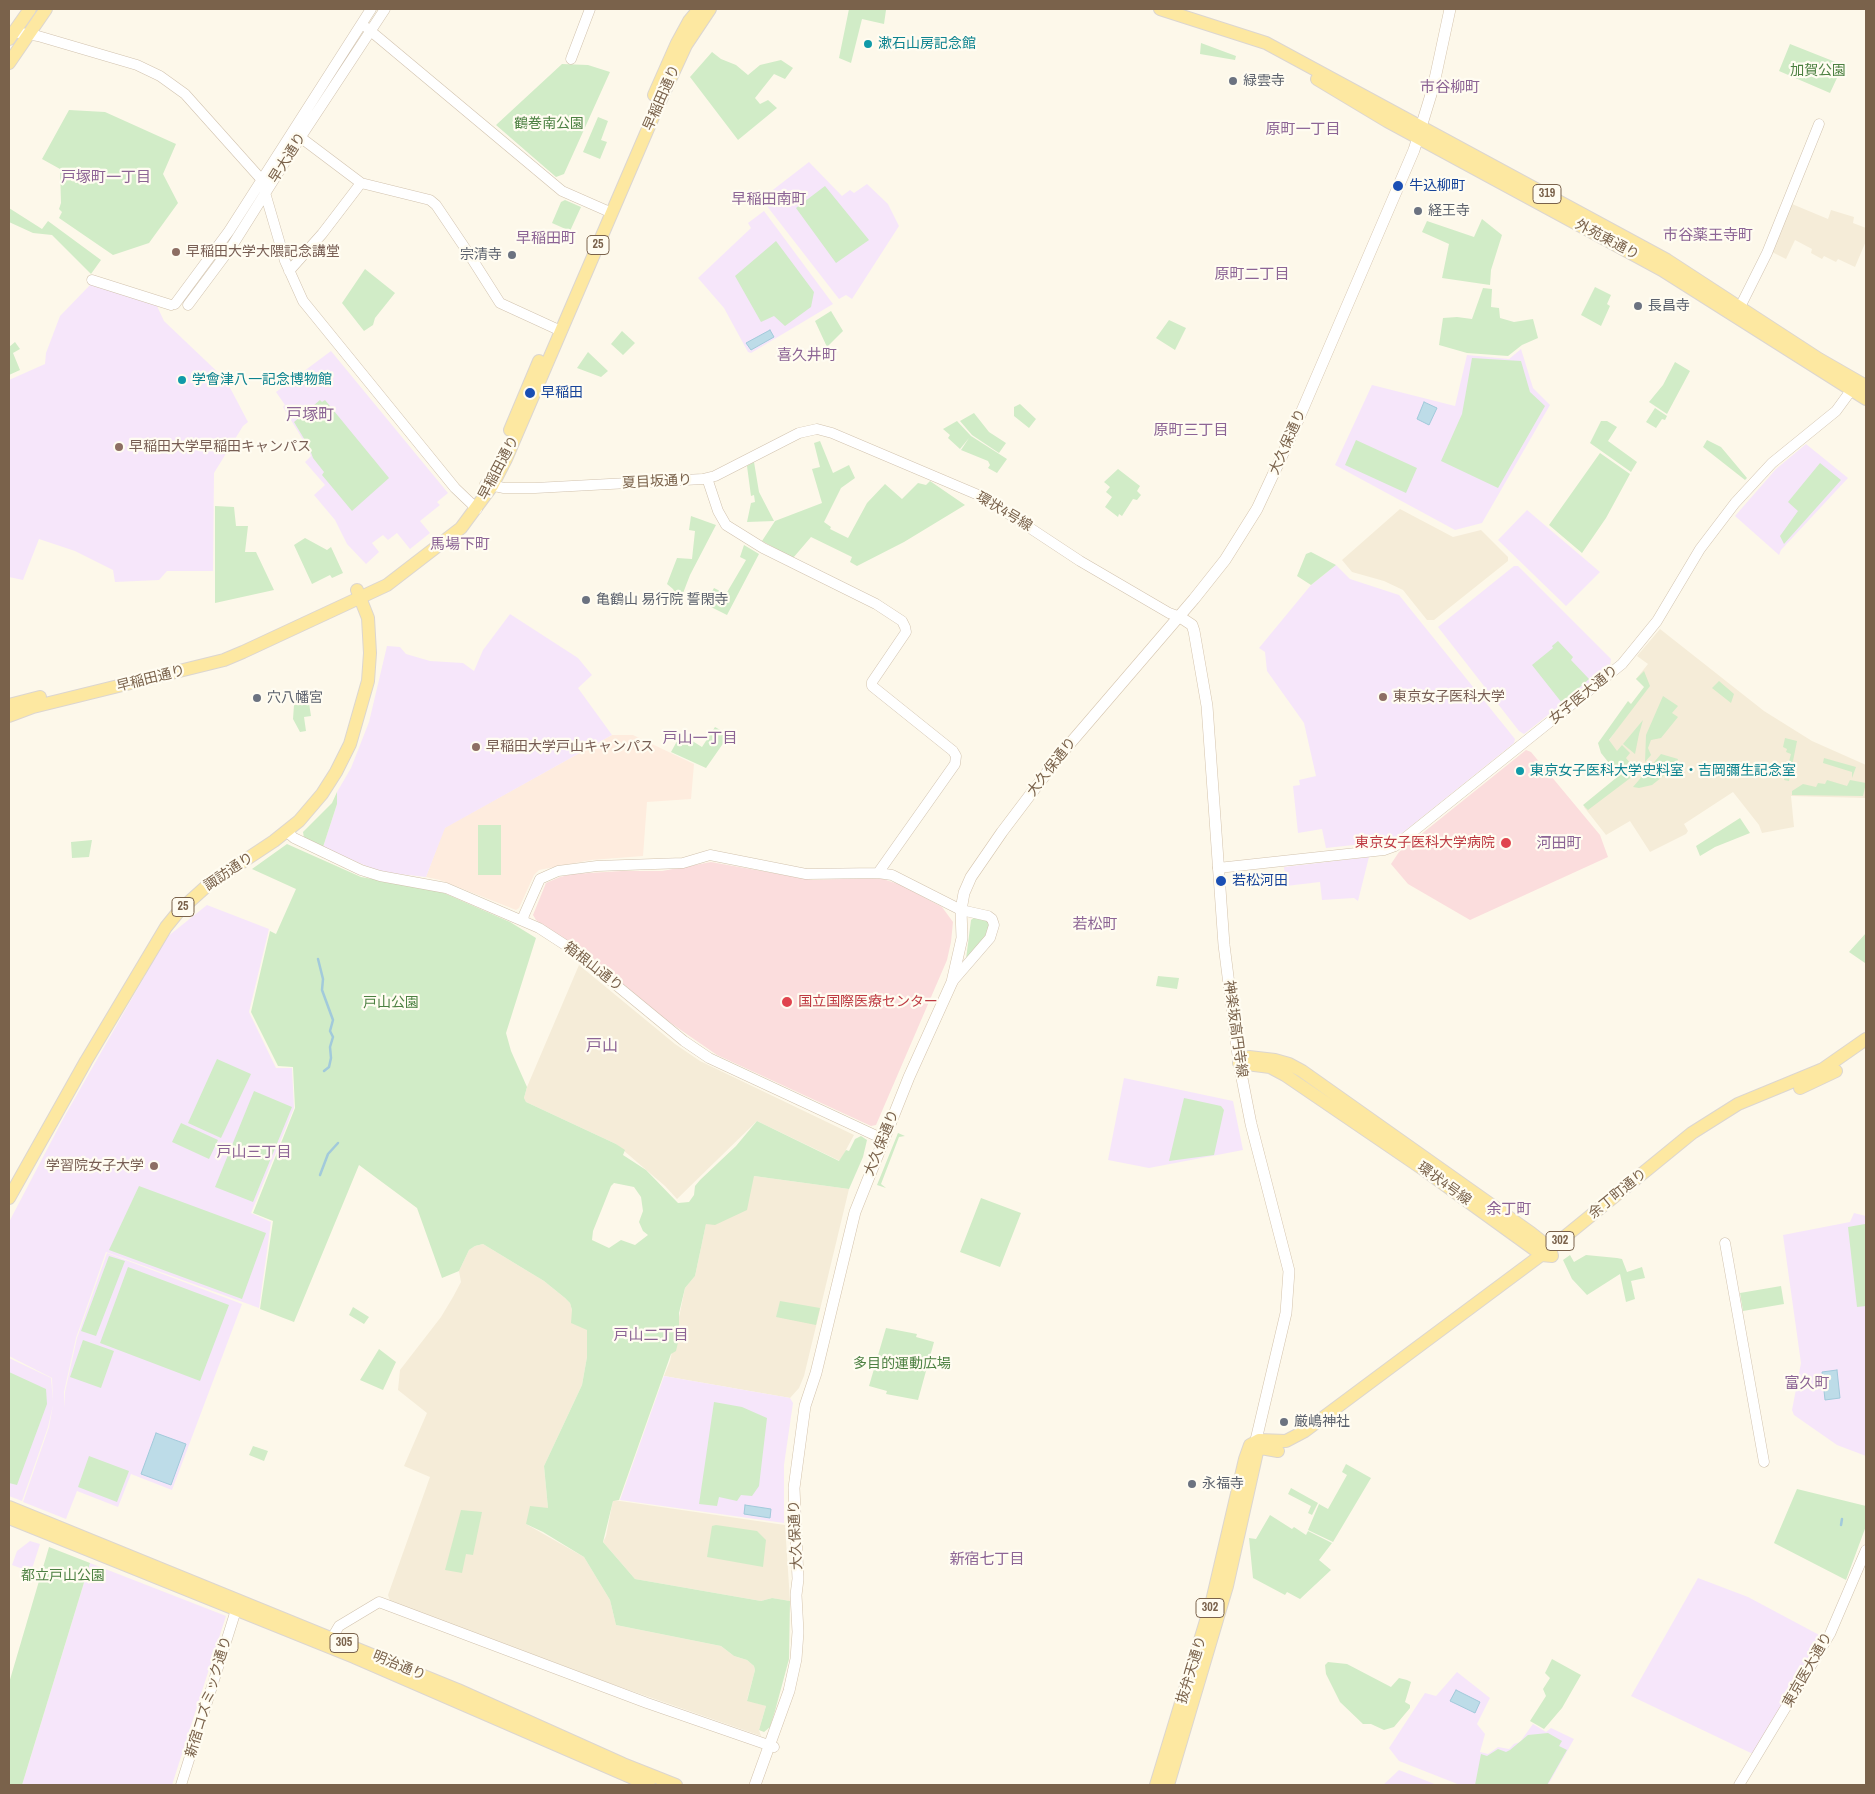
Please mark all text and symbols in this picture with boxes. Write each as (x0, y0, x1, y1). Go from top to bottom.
place label: 漱石山房記念館 (878, 36, 976, 52)
marker: 漱石山房記念館 (862, 38, 874, 50)
street label: 早稲田通り (640, 63, 684, 133)
park label: 加賀公園 (1790, 63, 1846, 79)
place label: 緑雲寺 (1243, 73, 1285, 89)
marker: 緑雲寺 (1227, 75, 1239, 87)
district label: 市谷柳町 (1420, 79, 1480, 97)
park label: 鶴巻南公園 (514, 116, 584, 132)
district label: 原町一丁目 (1266, 121, 1340, 139)
street label: 早大通り (266, 130, 310, 186)
district label: 戸塚町一丁目 (61, 169, 151, 187)
place label: 牛込柳町 (1409, 178, 1465, 194)
marker: 牛込柳町 (1391, 179, 1405, 193)
road number: 319 (1533, 184, 1561, 203)
district label: 早稲田南町 (732, 191, 806, 209)
place label: 経王寺 (1428, 203, 1470, 219)
marker: 経王寺 (1412, 205, 1424, 217)
street label: 外苑東通り (1572, 216, 1642, 264)
district label: 市谷薬王寺町 (1663, 227, 1753, 245)
district label: 早稲田町 (516, 230, 576, 248)
road number: 25 (587, 236, 609, 254)
place label: 早稲田大学大隈記念講堂 (186, 244, 340, 260)
marker: 早稲田大学大隈記念講堂 (170, 246, 182, 258)
place label: 宗清寺 (460, 247, 502, 263)
marker: 宗清寺 (506, 249, 518, 261)
district label: 原町二丁目 (1215, 266, 1289, 284)
place label: 長昌寺 (1648, 298, 1690, 314)
marker: 長昌寺 (1632, 300, 1644, 312)
district label: 喜久井町 (777, 347, 837, 365)
place label: 学會津八一記念博物館 (192, 372, 332, 388)
marker: 学會津八一記念博物館 (176, 374, 188, 386)
place label: 早稲田 (541, 385, 583, 401)
marker: 早稲田 (523, 386, 537, 400)
district label: 戸塚町 (286, 406, 334, 426)
street label: 大久保通り (1266, 407, 1310, 477)
district label: 原町三丁目 (1154, 422, 1228, 440)
street label: 早稲田通り (475, 433, 523, 503)
place label: 早稲田大学早稲田キャンパス (129, 439, 311, 455)
marker: 早稲田大学早稲田キャンパス (113, 441, 125, 453)
street label: 夏目坂通り (622, 472, 692, 492)
street label: 環状4号線 (973, 489, 1035, 535)
district label: 馬場下町 (430, 536, 490, 554)
place label: 亀鶴山 易行院 誓閑寺 (596, 592, 728, 608)
marker: 亀鶴山 易行院 誓閑寺 (580, 594, 592, 606)
street label: 早稲田通り (115, 662, 187, 696)
street label: 女子医大通り (1546, 662, 1622, 728)
place label: 東京女子医科大学 (1393, 689, 1505, 705)
place label: 穴八幡宮 (267, 690, 323, 706)
marker: 東京女子医科大学 (1377, 691, 1389, 703)
marker: 穴八幡宮 (251, 692, 263, 704)
district label: 戸山一丁目 (663, 730, 737, 748)
street label: 大久保通り (1024, 734, 1080, 800)
place label: 早稲田大学戸山キャンパス (486, 739, 654, 755)
marker: 早稲田大学戸山キャンパス (470, 741, 482, 753)
place label: 東京女子医科大学史料室・吉岡彌生記念室 (1530, 763, 1796, 779)
marker: 東京女子医科大学史料室・吉岡彌生記念室 (1514, 765, 1526, 777)
place label: 東京女子医科大学病院 (1355, 835, 1495, 851)
district label: 河田町 (1537, 835, 1581, 853)
marker: 東京女子医科大学病院 (1499, 836, 1513, 850)
street label: 諏訪通り (201, 849, 257, 895)
place label: 若松河田 (1232, 873, 1288, 889)
marker: 若松河田 (1214, 874, 1228, 888)
road number: 25 (172, 898, 194, 916)
district label: 若松町 (1073, 916, 1117, 934)
street label: 箱根山通り (560, 939, 626, 995)
street label: 神楽坂高円寺線 (1220, 979, 1250, 1079)
place label: 国立国際医療センター (798, 994, 938, 1010)
park label: 戸山公園 (363, 995, 419, 1011)
marker: 国立国際医療センター (780, 995, 794, 1009)
district label: 戸山 (586, 1037, 618, 1057)
street label: 大久保通り (861, 1107, 903, 1179)
district label: 戸山三丁目 (217, 1144, 291, 1162)
place label: 学習院女子大学 (46, 1158, 144, 1174)
street label: 環状4号線 (1414, 1159, 1474, 1209)
marker: 学習院女子大学 (148, 1160, 160, 1172)
street label: 余丁町通り (1586, 1165, 1650, 1223)
district label: 余丁町 (1487, 1201, 1531, 1219)
road number: 302 (1546, 1232, 1574, 1250)
district label: 戸山二丁目 (614, 1327, 688, 1345)
park label: 多目的運動広場 (853, 1356, 951, 1372)
district label: 富久町 (1785, 1375, 1829, 1393)
place label: 厳嶋神社 (1294, 1414, 1350, 1430)
marker: 厳嶋神社 (1278, 1416, 1290, 1428)
place label: 永福寺 (1202, 1476, 1244, 1492)
marker: 永福寺 (1186, 1478, 1198, 1490)
street label: 大久保通り (786, 1500, 806, 1570)
district label: 新宿七丁目 (950, 1551, 1024, 1569)
park label: 都立戸山公園 (21, 1568, 105, 1584)
road number: 302 (1196, 1599, 1224, 1618)
street label: 東京医大通り (1780, 1629, 1836, 1711)
street label: 新宿コズミック通り (183, 1634, 235, 1760)
road number: 305 (330, 1634, 358, 1652)
street label: 抜弁天通り (1174, 1634, 1210, 1706)
street label: 明治通り (370, 1648, 428, 1684)

